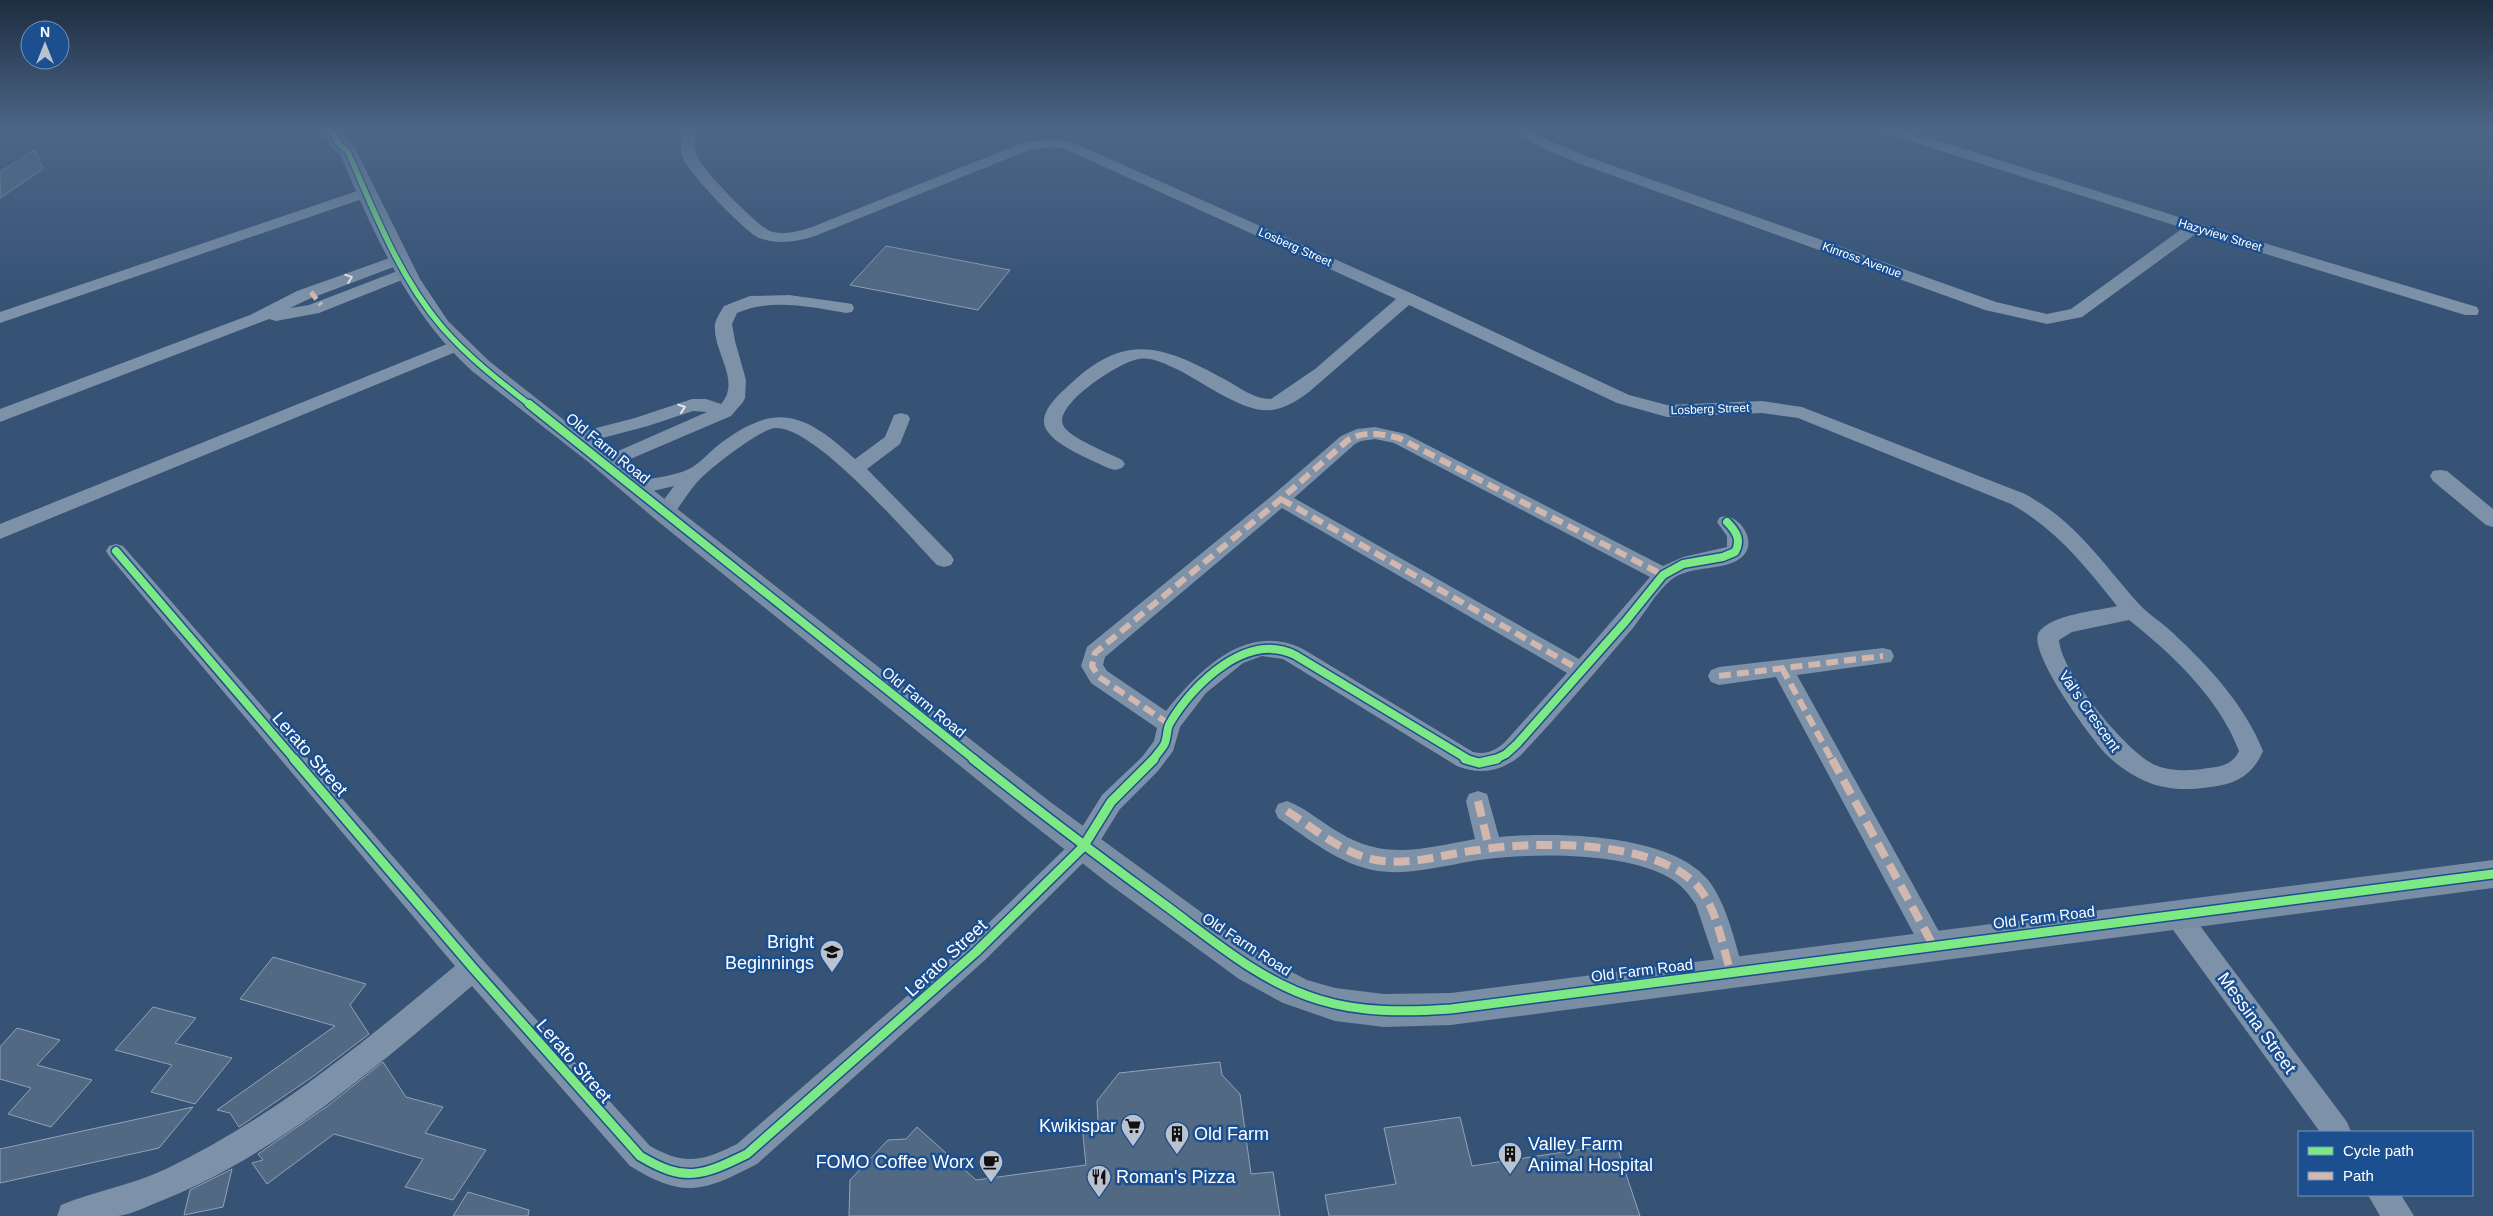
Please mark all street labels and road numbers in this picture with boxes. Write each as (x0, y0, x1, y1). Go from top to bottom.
street label: Hazyview Street (2176, 216, 2264, 255)
street label: Losberg Street (1256, 225, 1334, 270)
street label: Kinross Avenue (1821, 239, 1904, 281)
street label: Losberg Street (1670, 401, 1750, 417)
street label: Old Farm Road (563, 409, 653, 487)
street label: Old Farm Road (879, 663, 969, 741)
street label: Val's Crescent (2056, 667, 2125, 756)
street label: Lerato Street (268, 708, 352, 800)
street label: Old Farm Road (1992, 902, 2096, 932)
street label: Old Farm Road (1199, 909, 1295, 979)
street label: Lerato Street (901, 915, 991, 1001)
street label: Old Farm Road (1590, 955, 1694, 985)
street label: Messina Street (2214, 969, 2300, 1077)
street label: Lerato Street (532, 1015, 616, 1107)

